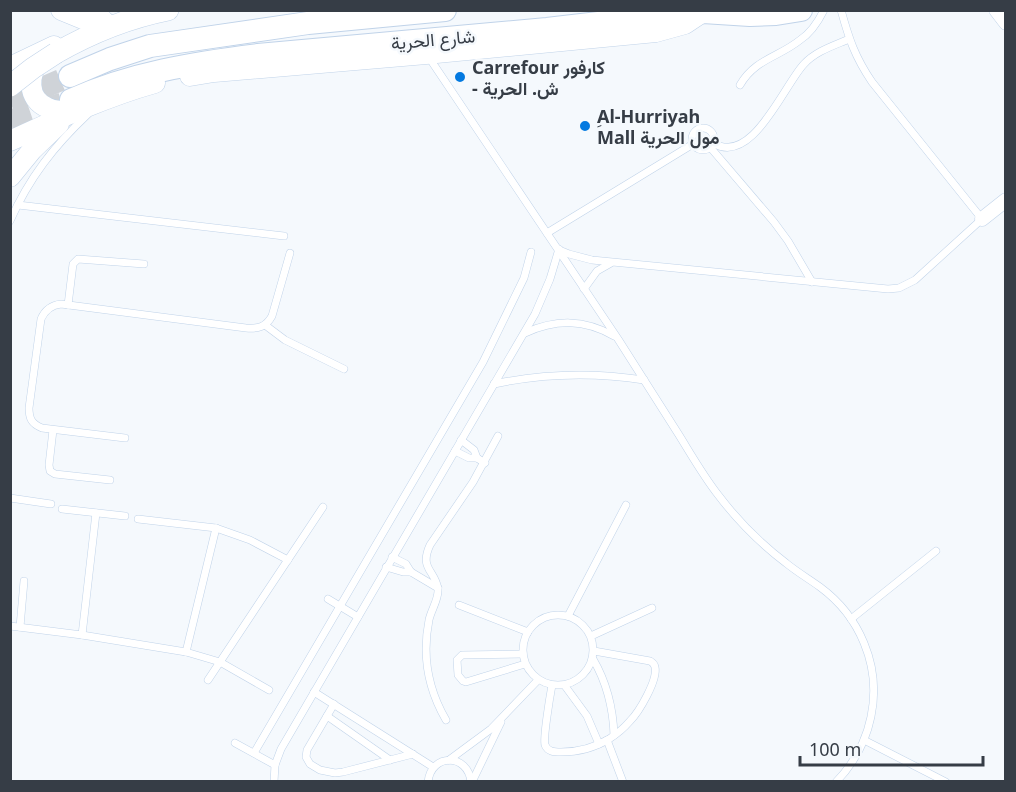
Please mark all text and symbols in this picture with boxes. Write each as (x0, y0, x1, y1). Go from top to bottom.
street label: شارع الحرية (390, 23, 476, 56)
place label: Carrefour كارفور - ش. الحرية (472, 55, 605, 100)
marker: Carrefour كارفور - ش. الحرية (453, 70, 467, 84)
place label: ِAl-Hurriyah Mall مول الحرية (597, 104, 720, 149)
marker: ِAl-Hurriyah Mall مول الحرية (578, 119, 592, 133)
scale bar (800, 729, 983, 767)
text: 100 m (809, 737, 861, 761)

